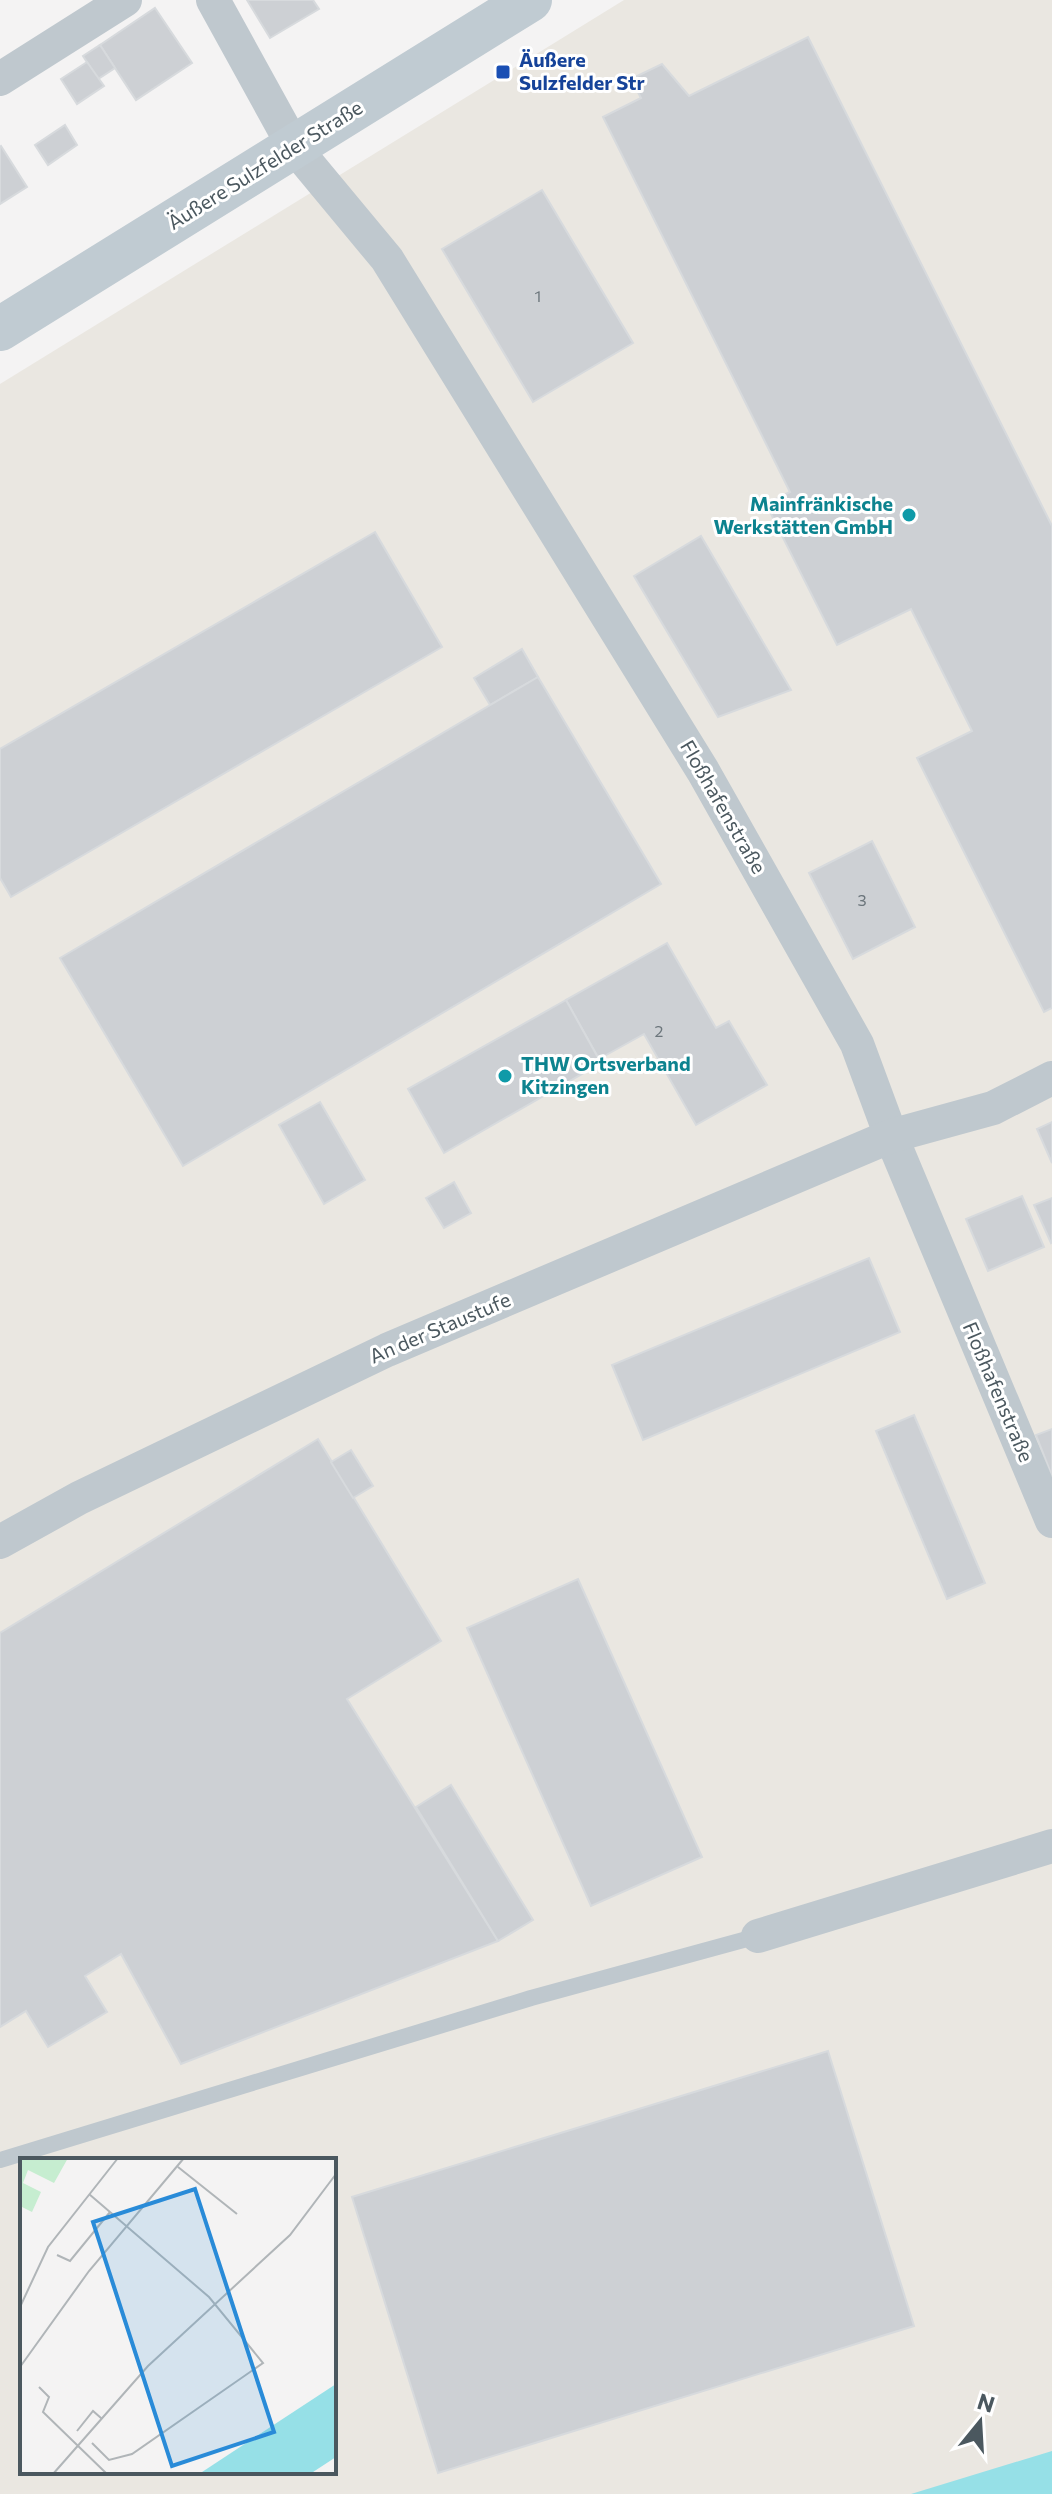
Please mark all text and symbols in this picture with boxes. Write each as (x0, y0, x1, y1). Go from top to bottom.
place label: Äußere Sulzfelder Str (519, 47, 645, 94)
marker: Äußere Sulzfelder Str (494, 63, 512, 81)
street label: Äußere Sulzfelder Straße (163, 94, 366, 234)
house number: 1 (535, 286, 541, 305)
place label: Mainfränkische Werkstätten GmbH (714, 491, 893, 538)
marker: Mainfränkische Werkstätten GmbH (900, 506, 918, 524)
street label: Floßhafenstraße (676, 736, 772, 877)
house number: 3 (857, 890, 867, 909)
house number: 2 (655, 1021, 664, 1040)
place label: THW Ortsverband Kitzingen (521, 1051, 691, 1098)
marker: THW Ortsverband Kitzingen (496, 1067, 514, 1085)
street label: An der Staustufe (366, 1287, 514, 1368)
street label: Floßhafenstraße (959, 1318, 1039, 1465)
inset map (20, 2158, 336, 2474)
north arrow (940, 2382, 1020, 2462)
text: N (974, 2387, 998, 2418)

